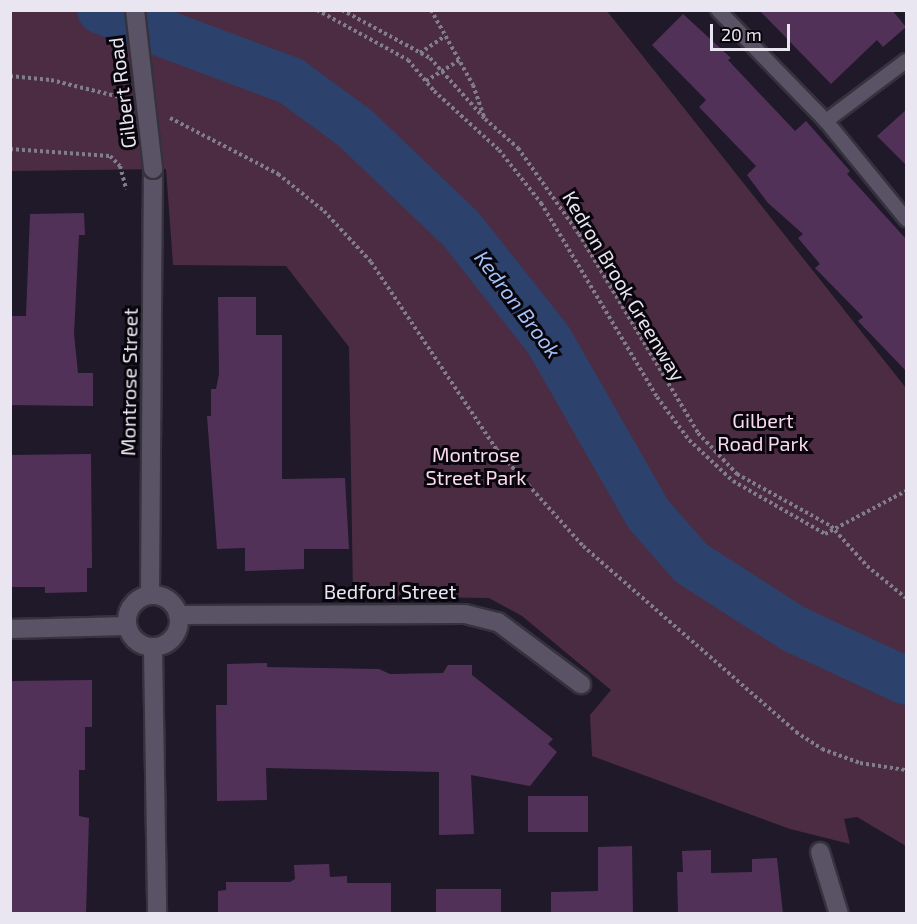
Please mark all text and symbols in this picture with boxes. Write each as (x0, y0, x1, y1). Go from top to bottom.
scale bar (713, 12, 792, 50)
text: 20 m (721, 23, 762, 45)
street label: Gilbert Road (103, 36, 141, 150)
street label: Kedron Brook Greenway (558, 186, 690, 386)
water label: Kedron Brook (469, 245, 567, 363)
street label: Montrose Street (116, 308, 142, 456)
park label: Gilbert Road Park (717, 408, 809, 455)
park label: Montrose Street Park (426, 443, 526, 490)
street label: Bedford Street (324, 579, 456, 603)

